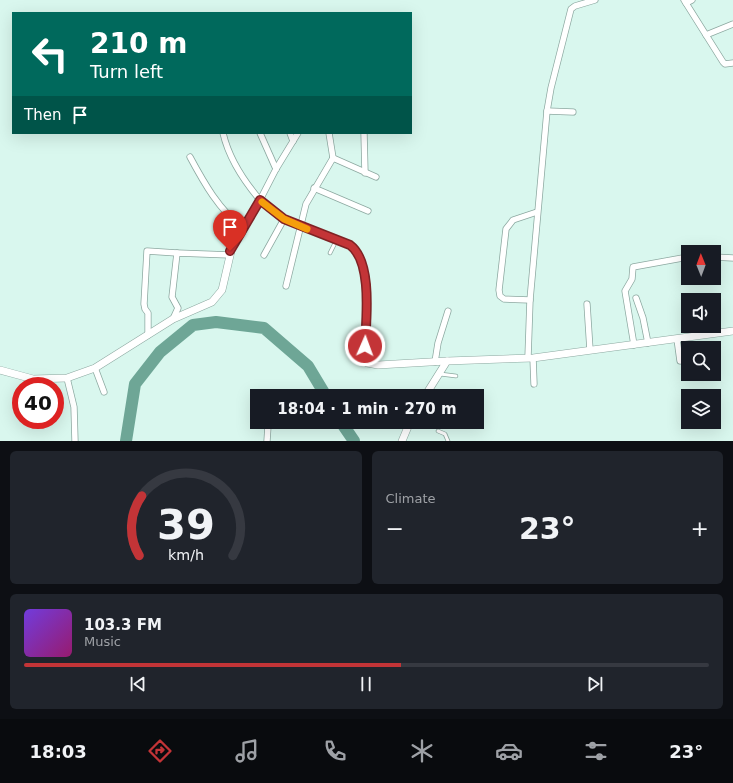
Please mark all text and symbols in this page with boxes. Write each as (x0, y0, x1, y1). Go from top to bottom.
text: 210 m (90, 27, 187, 60)
icon: left (24, 28, 76, 80)
text: Turn left (90, 61, 163, 82)
icon: arrive (69, 104, 91, 126)
text: Then (24, 106, 61, 124)
pin (213, 210, 247, 251)
icon: arrive (219, 216, 241, 238)
north arrow (681, 245, 721, 285)
map controls (681, 245, 721, 429)
button: sound (681, 293, 721, 333)
position arrow (344, 325, 386, 367)
button: search (681, 341, 721, 381)
speed limit sign: 40 (12, 377, 64, 429)
button: layers (681, 389, 721, 429)
text: 18:04 · 1 min · 270 m (277, 400, 457, 418)
text: Climate (386, 491, 436, 506)
text: 39 (157, 499, 215, 548)
text: 23° (519, 511, 576, 546)
text: − (386, 516, 404, 541)
text: + (691, 516, 709, 541)
text: km/h (168, 546, 204, 562)
text: 103.3 FM (84, 616, 162, 634)
text: Music (84, 634, 121, 649)
icon: previous (127, 673, 149, 695)
icon: pause (355, 673, 377, 695)
icon: next (584, 673, 606, 695)
icon: directions (146, 737, 174, 765)
icon: music (233, 737, 261, 765)
icon: phone (321, 737, 349, 765)
icon: climate (408, 737, 436, 765)
icon: car (495, 737, 523, 765)
icon: filters (582, 737, 610, 765)
text: 18:03 (30, 741, 87, 762)
text: 23° (669, 741, 703, 762)

